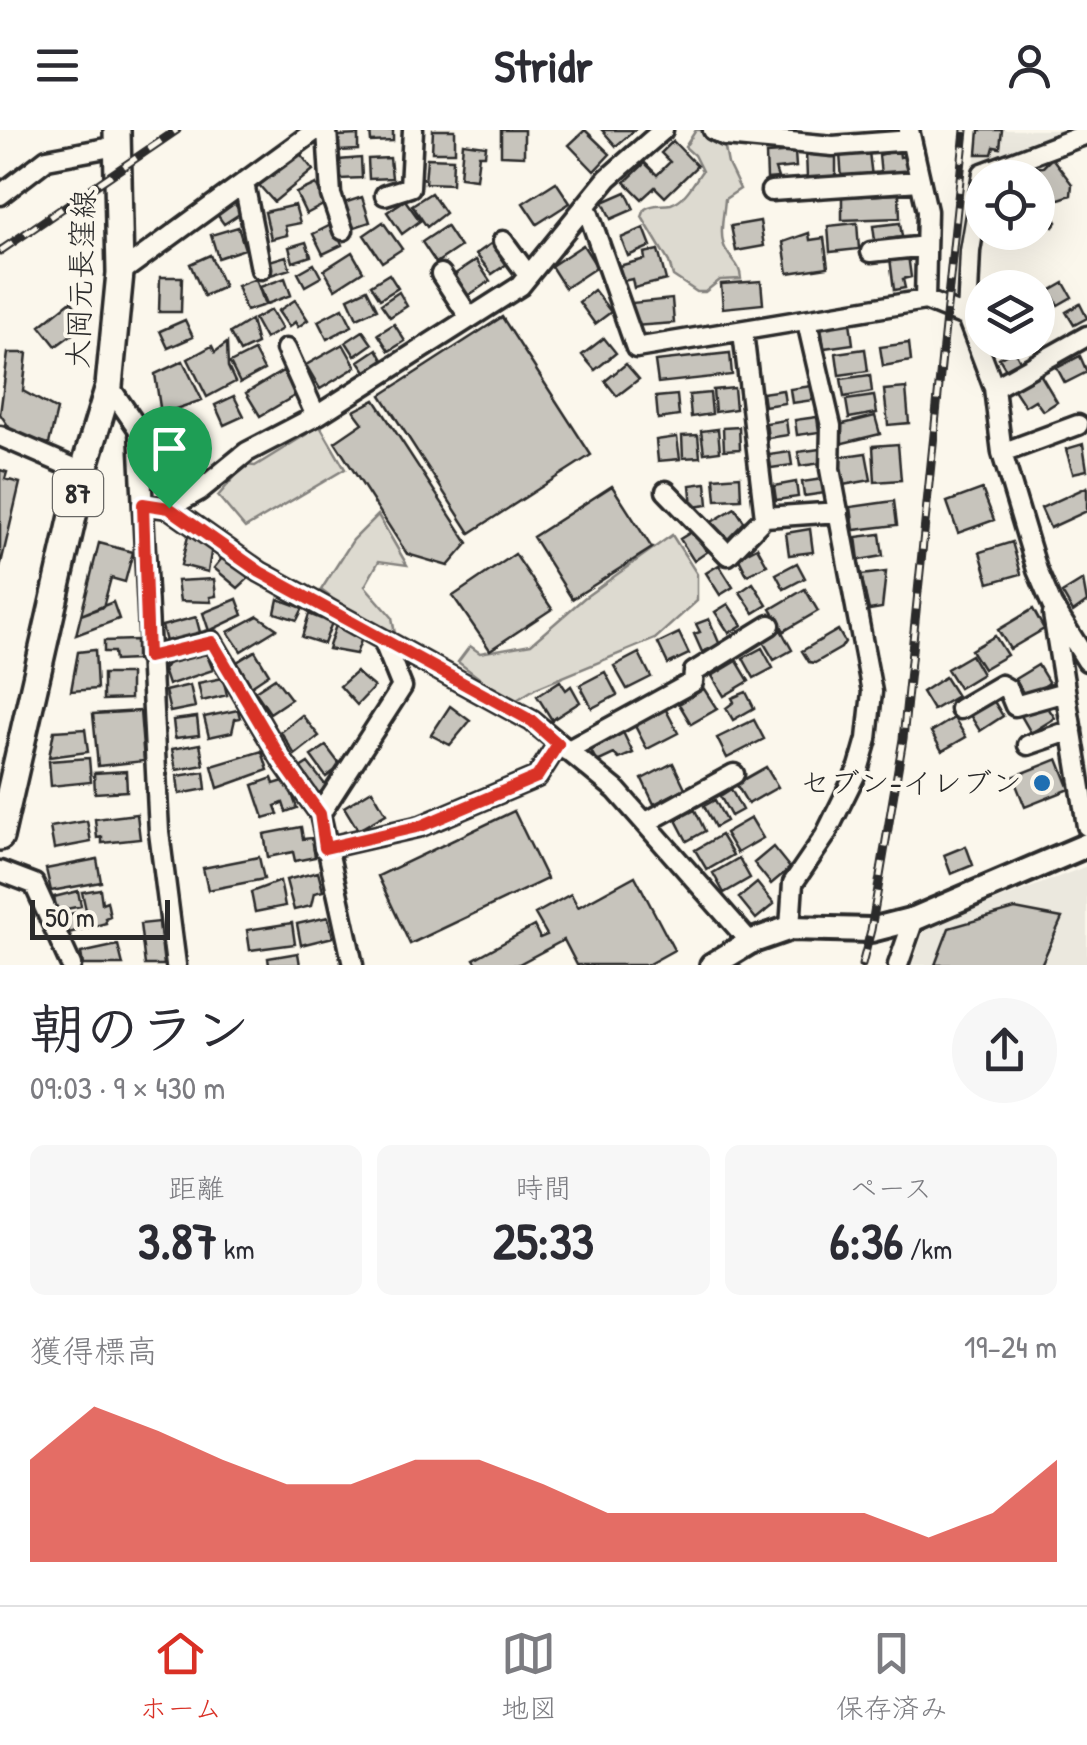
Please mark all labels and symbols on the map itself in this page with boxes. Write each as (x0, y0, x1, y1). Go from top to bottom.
street label: 大岡元長窪線 (57, 188, 103, 370)
pin (127, 406, 212, 509)
road number: 87 (53, 470, 103, 516)
place label: セブン-イレブン (800, 762, 1022, 802)
marker: セブン-イレブン (1031, 772, 1053, 794)
scale bar (30, 895, 170, 940)

